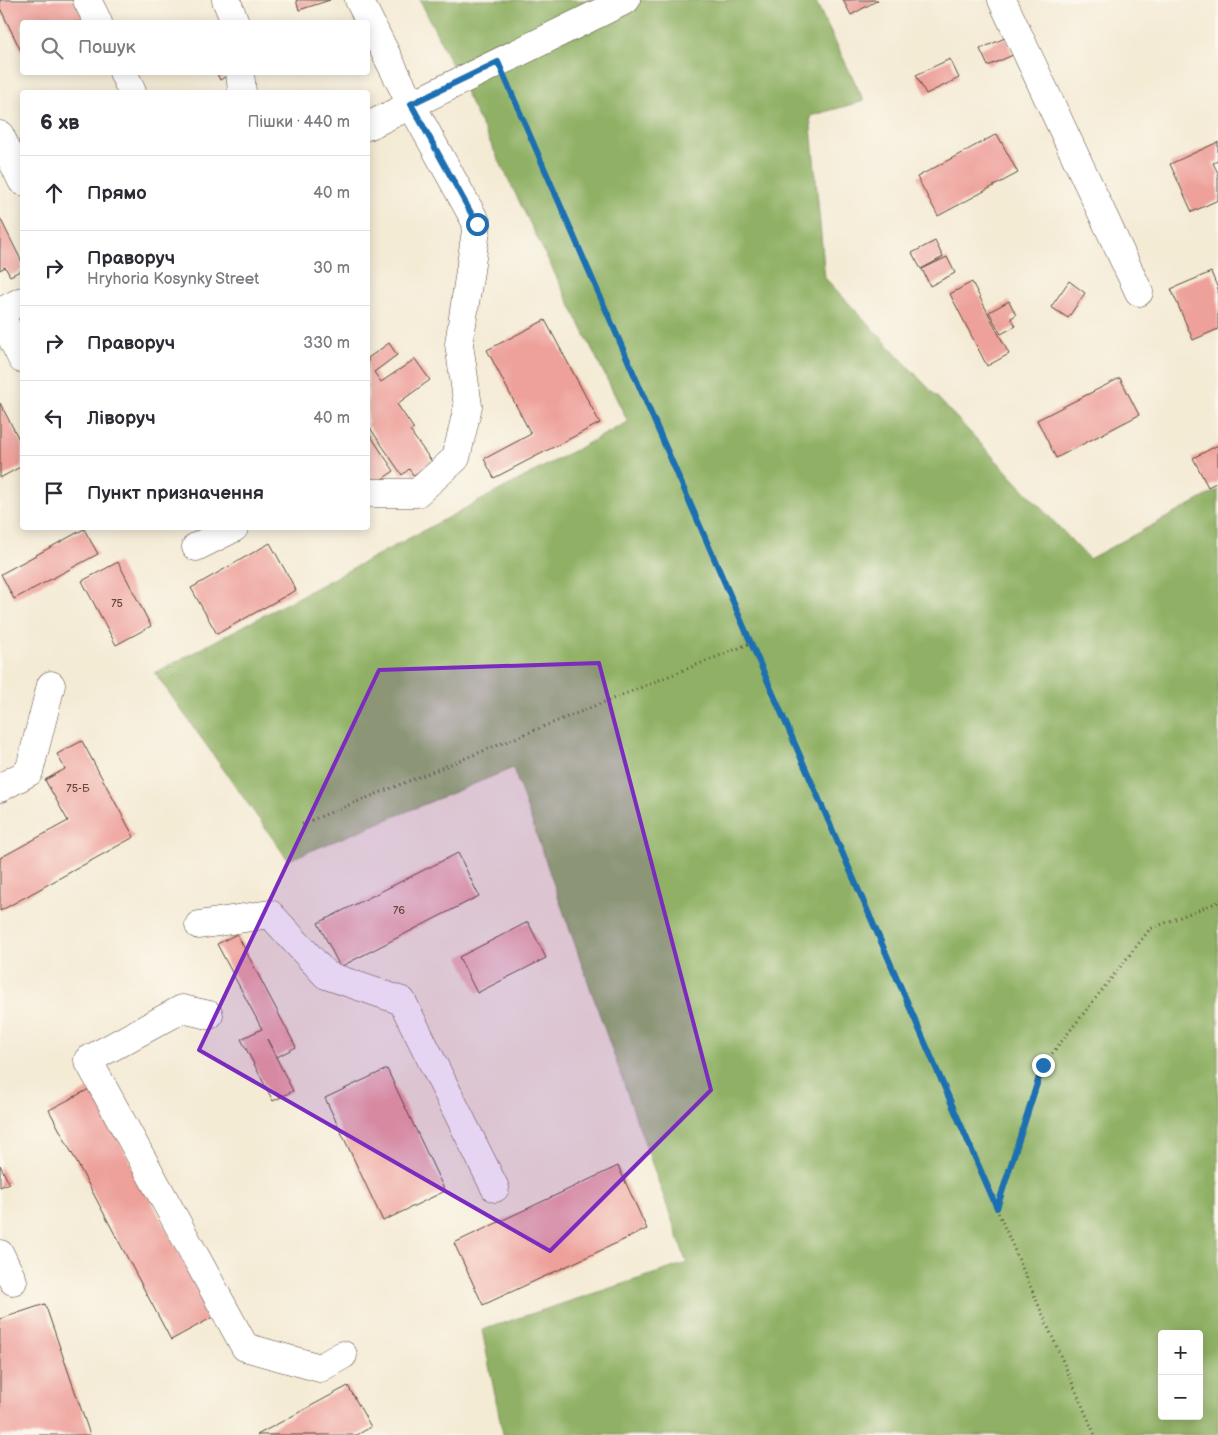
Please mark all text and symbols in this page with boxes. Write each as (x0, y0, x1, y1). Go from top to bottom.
search box (20, 20, 370, 75)
icon: search (38, 34, 66, 62)
text: Пошук (78, 36, 136, 59)
text: 6 хв (40, 110, 79, 135)
text: Пішки · 440 m (247, 113, 350, 132)
icon: ahead (40, 179, 68, 207)
text: Прямо (87, 182, 147, 205)
text: 40 m (313, 184, 350, 203)
route start (466, 213, 489, 236)
text: Праворуч (87, 247, 175, 270)
icon: right (40, 254, 68, 282)
text: 30 m (313, 259, 350, 278)
text: Hryhoria Kosynky Street (87, 270, 259, 289)
icon: right (40, 329, 68, 357)
text: Праворуч (87, 332, 175, 355)
text: 330 m (303, 334, 350, 353)
icon: left (40, 404, 68, 432)
text: Ліворуч (87, 407, 156, 430)
text: 40 m (313, 409, 350, 428)
icon: arrive (40, 479, 68, 507)
text: Пункт призначення (87, 482, 264, 505)
house number: 75 (111, 597, 123, 610)
house number: 75-Б (66, 782, 90, 795)
house number: 76 (393, 904, 405, 917)
route end (1032, 1054, 1055, 1077)
map controls (1158, 1330, 1203, 1420)
button: + (1158, 1330, 1203, 1375)
button: − (1158, 1375, 1203, 1420)

